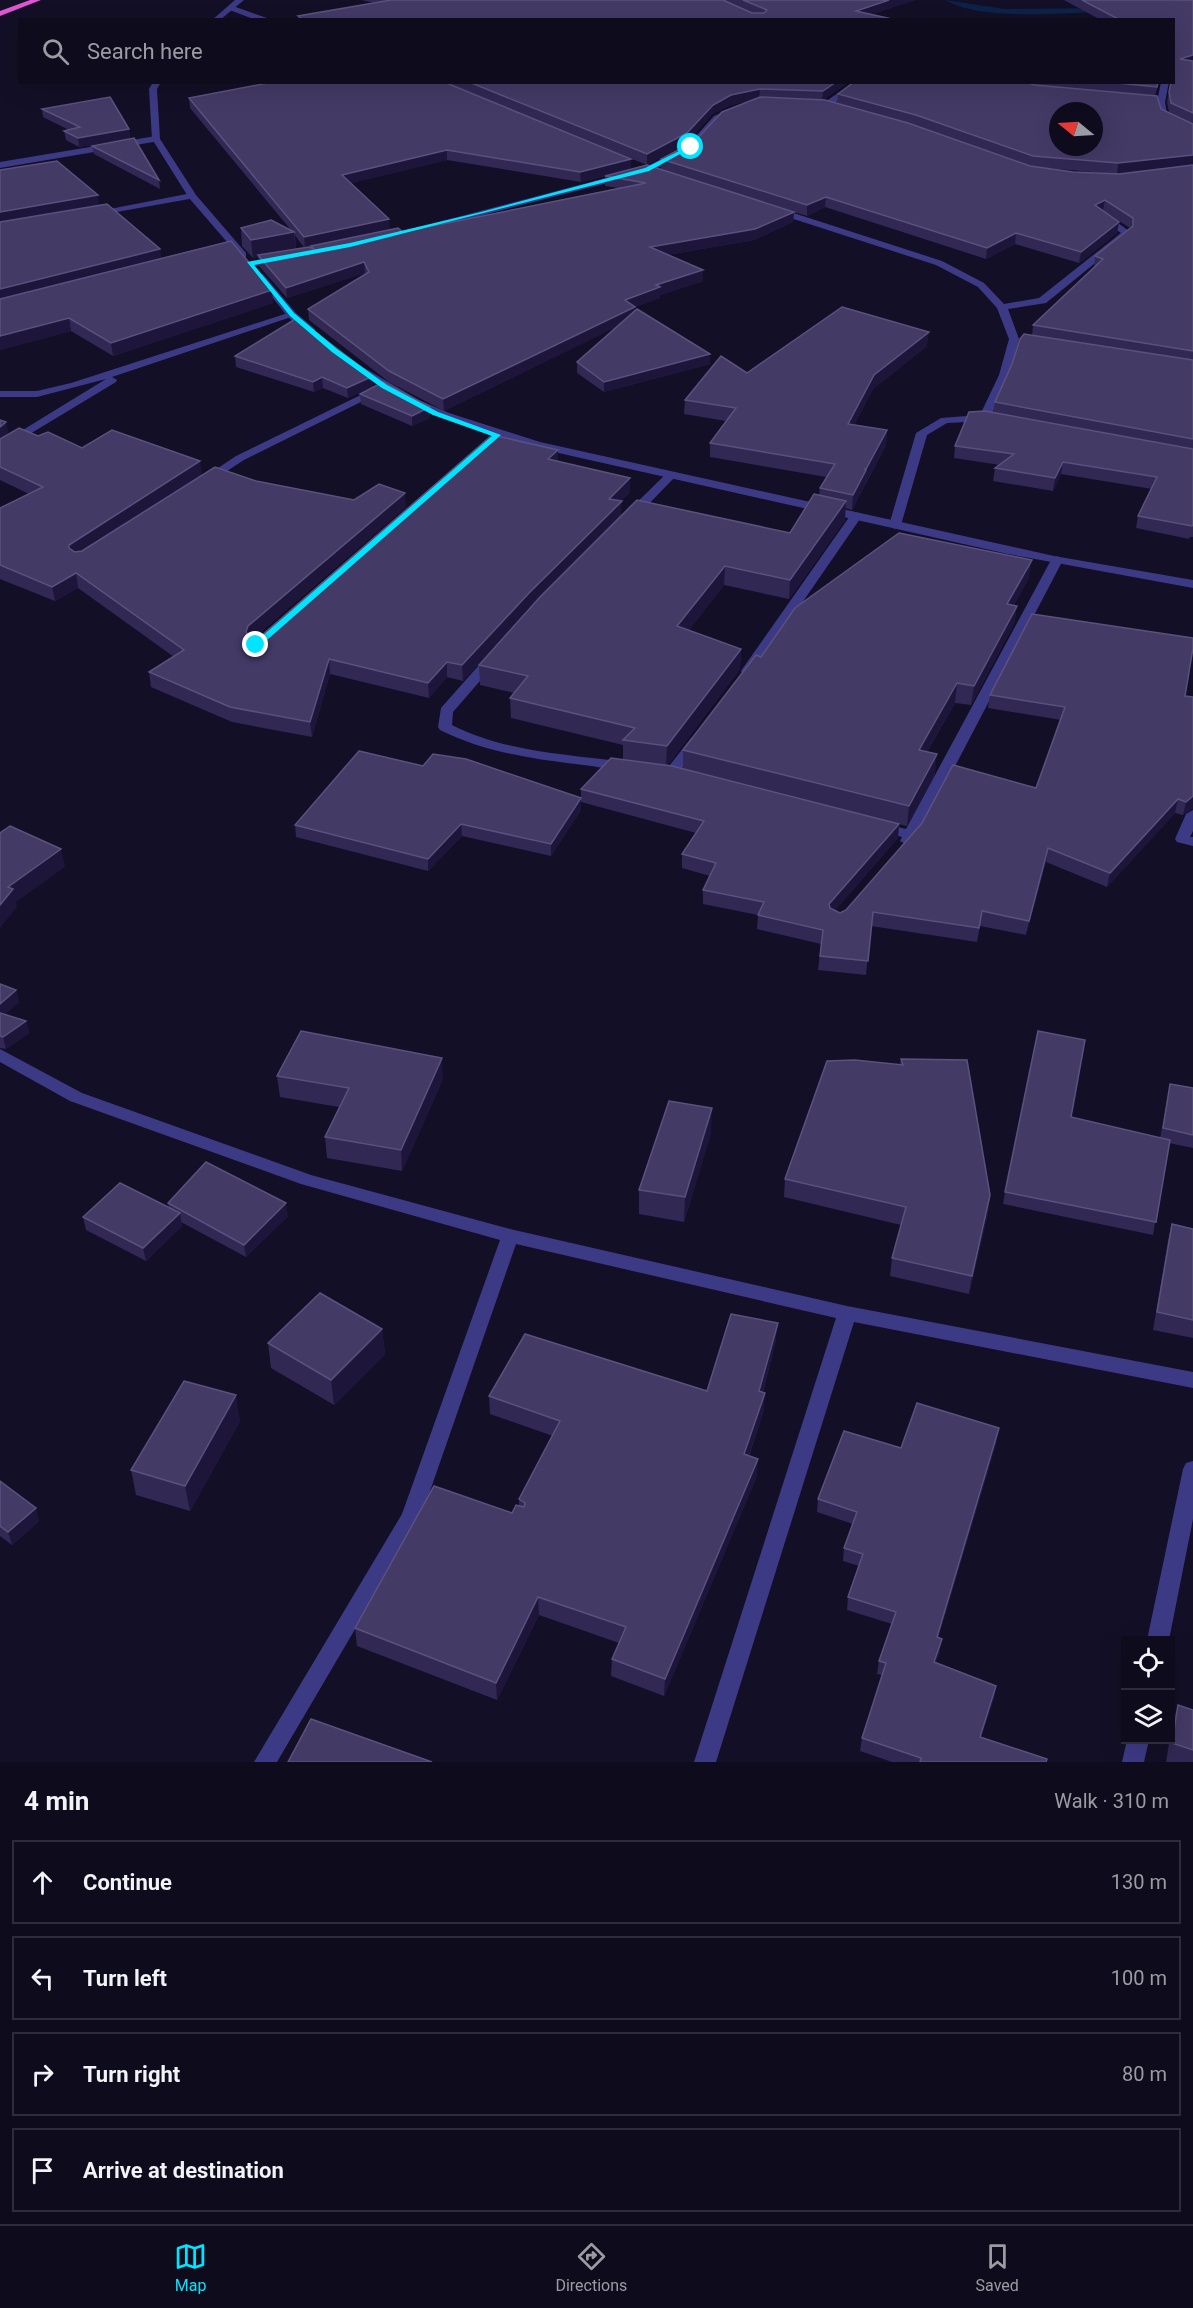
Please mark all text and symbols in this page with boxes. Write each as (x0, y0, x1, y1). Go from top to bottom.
search box (18, 18, 1175, 84)
icon: search (39, 35, 72, 68)
text: Search here (87, 39, 203, 64)
north arrow (1049, 102, 1103, 156)
route start (677, 133, 703, 159)
route end (242, 631, 268, 657)
map controls (1121, 1636, 1175, 1744)
button: locate (1121, 1636, 1175, 1690)
button: layers (1121, 1690, 1175, 1744)
text: 4 min (24, 1786, 89, 1816)
text: Walk · 310 m (1054, 1789, 1169, 1813)
icon: ahead (26, 1866, 59, 1899)
text: Continue (83, 1870, 172, 1895)
text: 130 m (1111, 1870, 1167, 1894)
icon: left (26, 1962, 59, 1995)
text: Turn left (83, 1966, 167, 1991)
text: 100 m (1111, 1966, 1167, 1990)
icon: right (26, 2058, 59, 2091)
text: Turn right (83, 2062, 180, 2087)
text: 80 m (1122, 2062, 1167, 2086)
icon: arrive (26, 2154, 59, 2187)
text: Arrive at destination (83, 2158, 284, 2183)
tab: Map (174, 2240, 207, 2295)
tab: Directions (555, 2240, 627, 2295)
tab: Saved (976, 2240, 1019, 2295)

